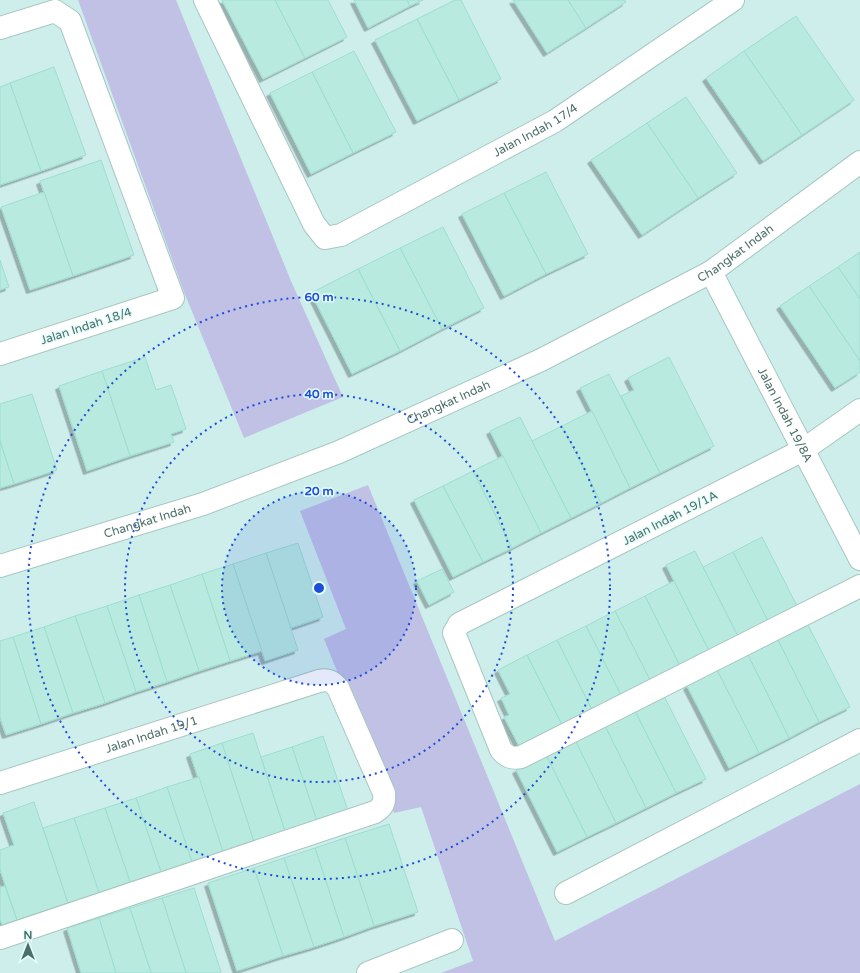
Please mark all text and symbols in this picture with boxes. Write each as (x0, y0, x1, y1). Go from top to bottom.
street label: Jalan Indah 17/4 (491, 100, 581, 160)
street label: Changkat Indah (695, 221, 776, 285)
text: 60 m (304, 290, 334, 304)
street label: Jalan Indah 18/4 (39, 305, 134, 347)
street label: Jalan Indah 19/8A (755, 365, 816, 465)
street label: Changkat Indah (404, 377, 492, 427)
text: 40 m (304, 387, 334, 401)
text: 20 m (304, 484, 334, 498)
street label: Jalan Indah 19/1A (620, 488, 720, 548)
street label: Changkat Indah (102, 501, 193, 541)
centre of rings (312, 581, 326, 595)
street label: Jalan Indah 19/1 (104, 713, 199, 756)
north arrow (8, 925, 48, 965)
text: N (24, 929, 32, 942)

